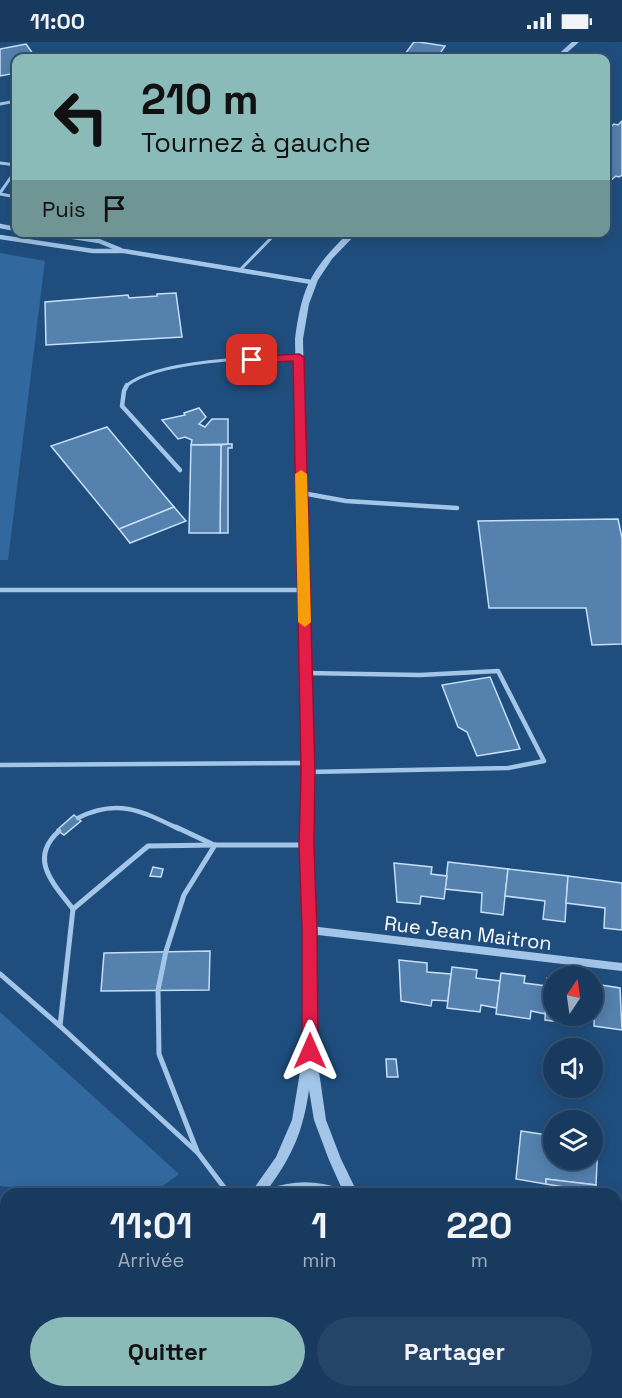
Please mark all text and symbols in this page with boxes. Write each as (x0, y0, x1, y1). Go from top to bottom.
text: 11:00 (30, 7, 85, 35)
text: 210 m (141, 73, 259, 126)
icon: left (42, 78, 120, 156)
text: Tournez à gauche (141, 125, 371, 160)
icon: arrive (98, 192, 131, 225)
text: Puis (42, 195, 86, 223)
pin (226, 334, 277, 385)
icon: arrive (235, 343, 268, 376)
street label: Rue Jean Maitron (383, 910, 553, 956)
north arrow (543, 966, 603, 1026)
map controls (543, 966, 603, 1170)
position arrow (278, 1019, 342, 1083)
button: sound (543, 1038, 603, 1098)
button: layers (543, 1110, 603, 1170)
text: 11:01 (110, 1203, 193, 1249)
text: 1 (311, 1203, 328, 1249)
text: 220 (446, 1203, 512, 1249)
text: Arrivée (118, 1247, 184, 1273)
text: min (302, 1247, 337, 1273)
text: m (471, 1247, 488, 1273)
button: Quitter (30, 1317, 305, 1386)
button: Partager (317, 1317, 592, 1386)

